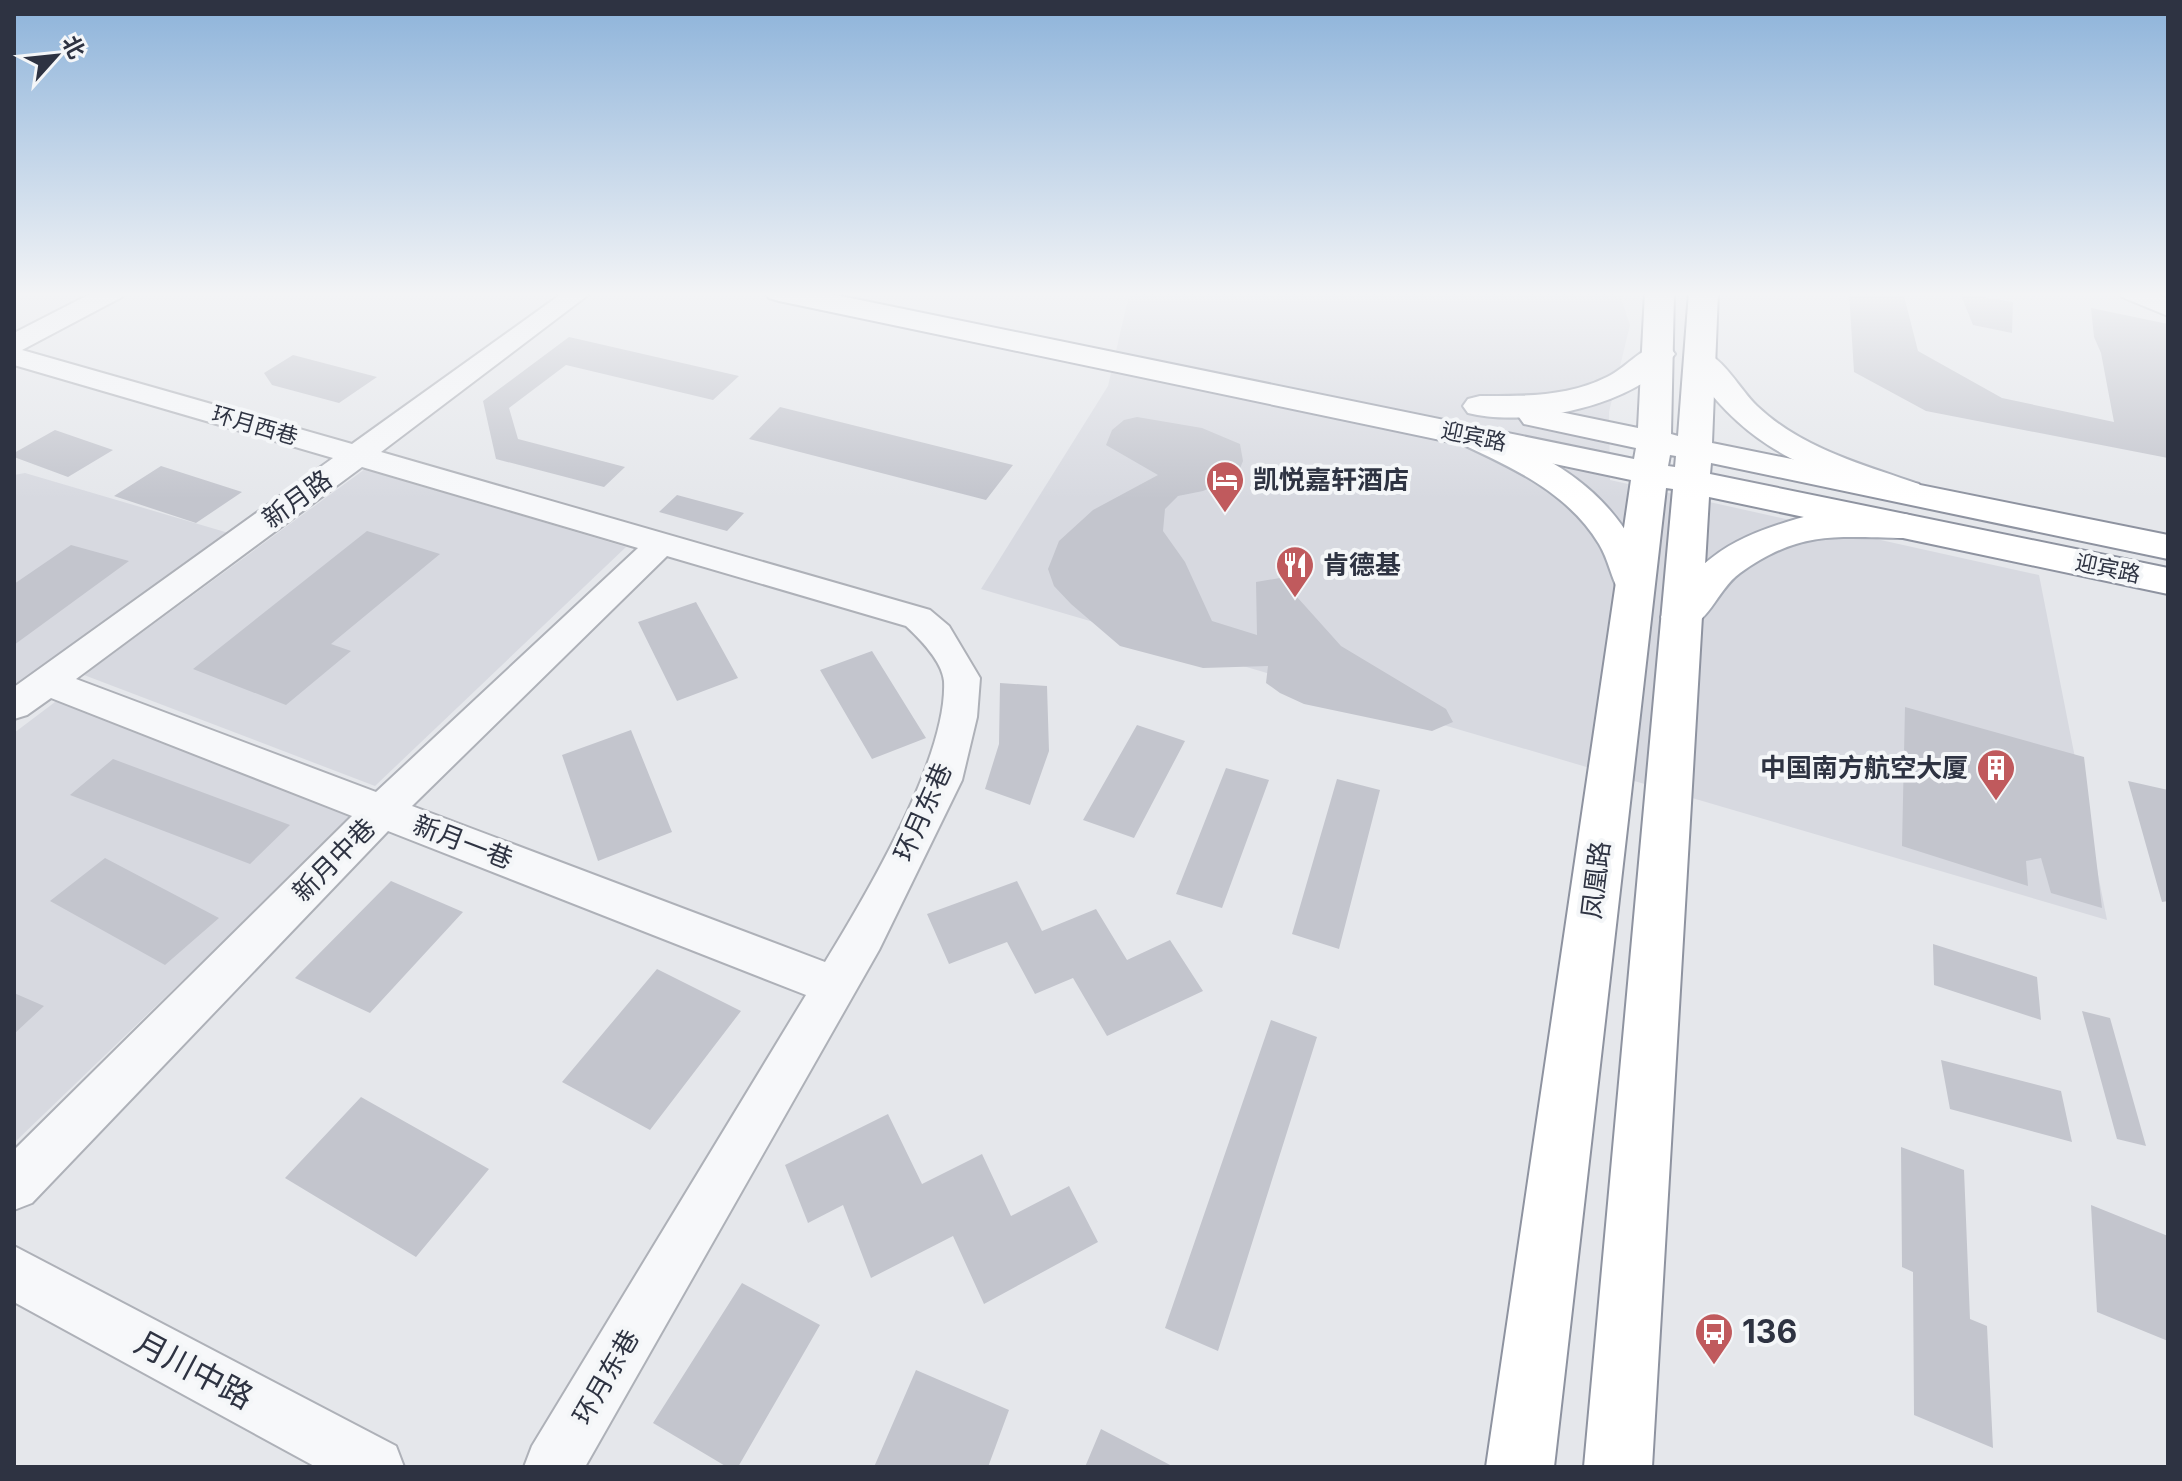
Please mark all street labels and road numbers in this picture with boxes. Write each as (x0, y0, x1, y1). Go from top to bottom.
street label: 环月西巷 (209, 400, 301, 450)
street label: 迎宾路 (1439, 416, 1509, 456)
street label: 新月路 (256, 463, 337, 534)
street label: 迎宾路 (2073, 548, 2143, 588)
street label: 环月东巷 (887, 758, 958, 866)
street label: 新月一巷 (409, 808, 517, 875)
street label: 新月中巷 (286, 812, 381, 907)
street label: 凤凰路 (1575, 839, 1616, 921)
street label: 月川中路 (129, 1322, 260, 1417)
street label: 环月东巷 (566, 1324, 645, 1430)

